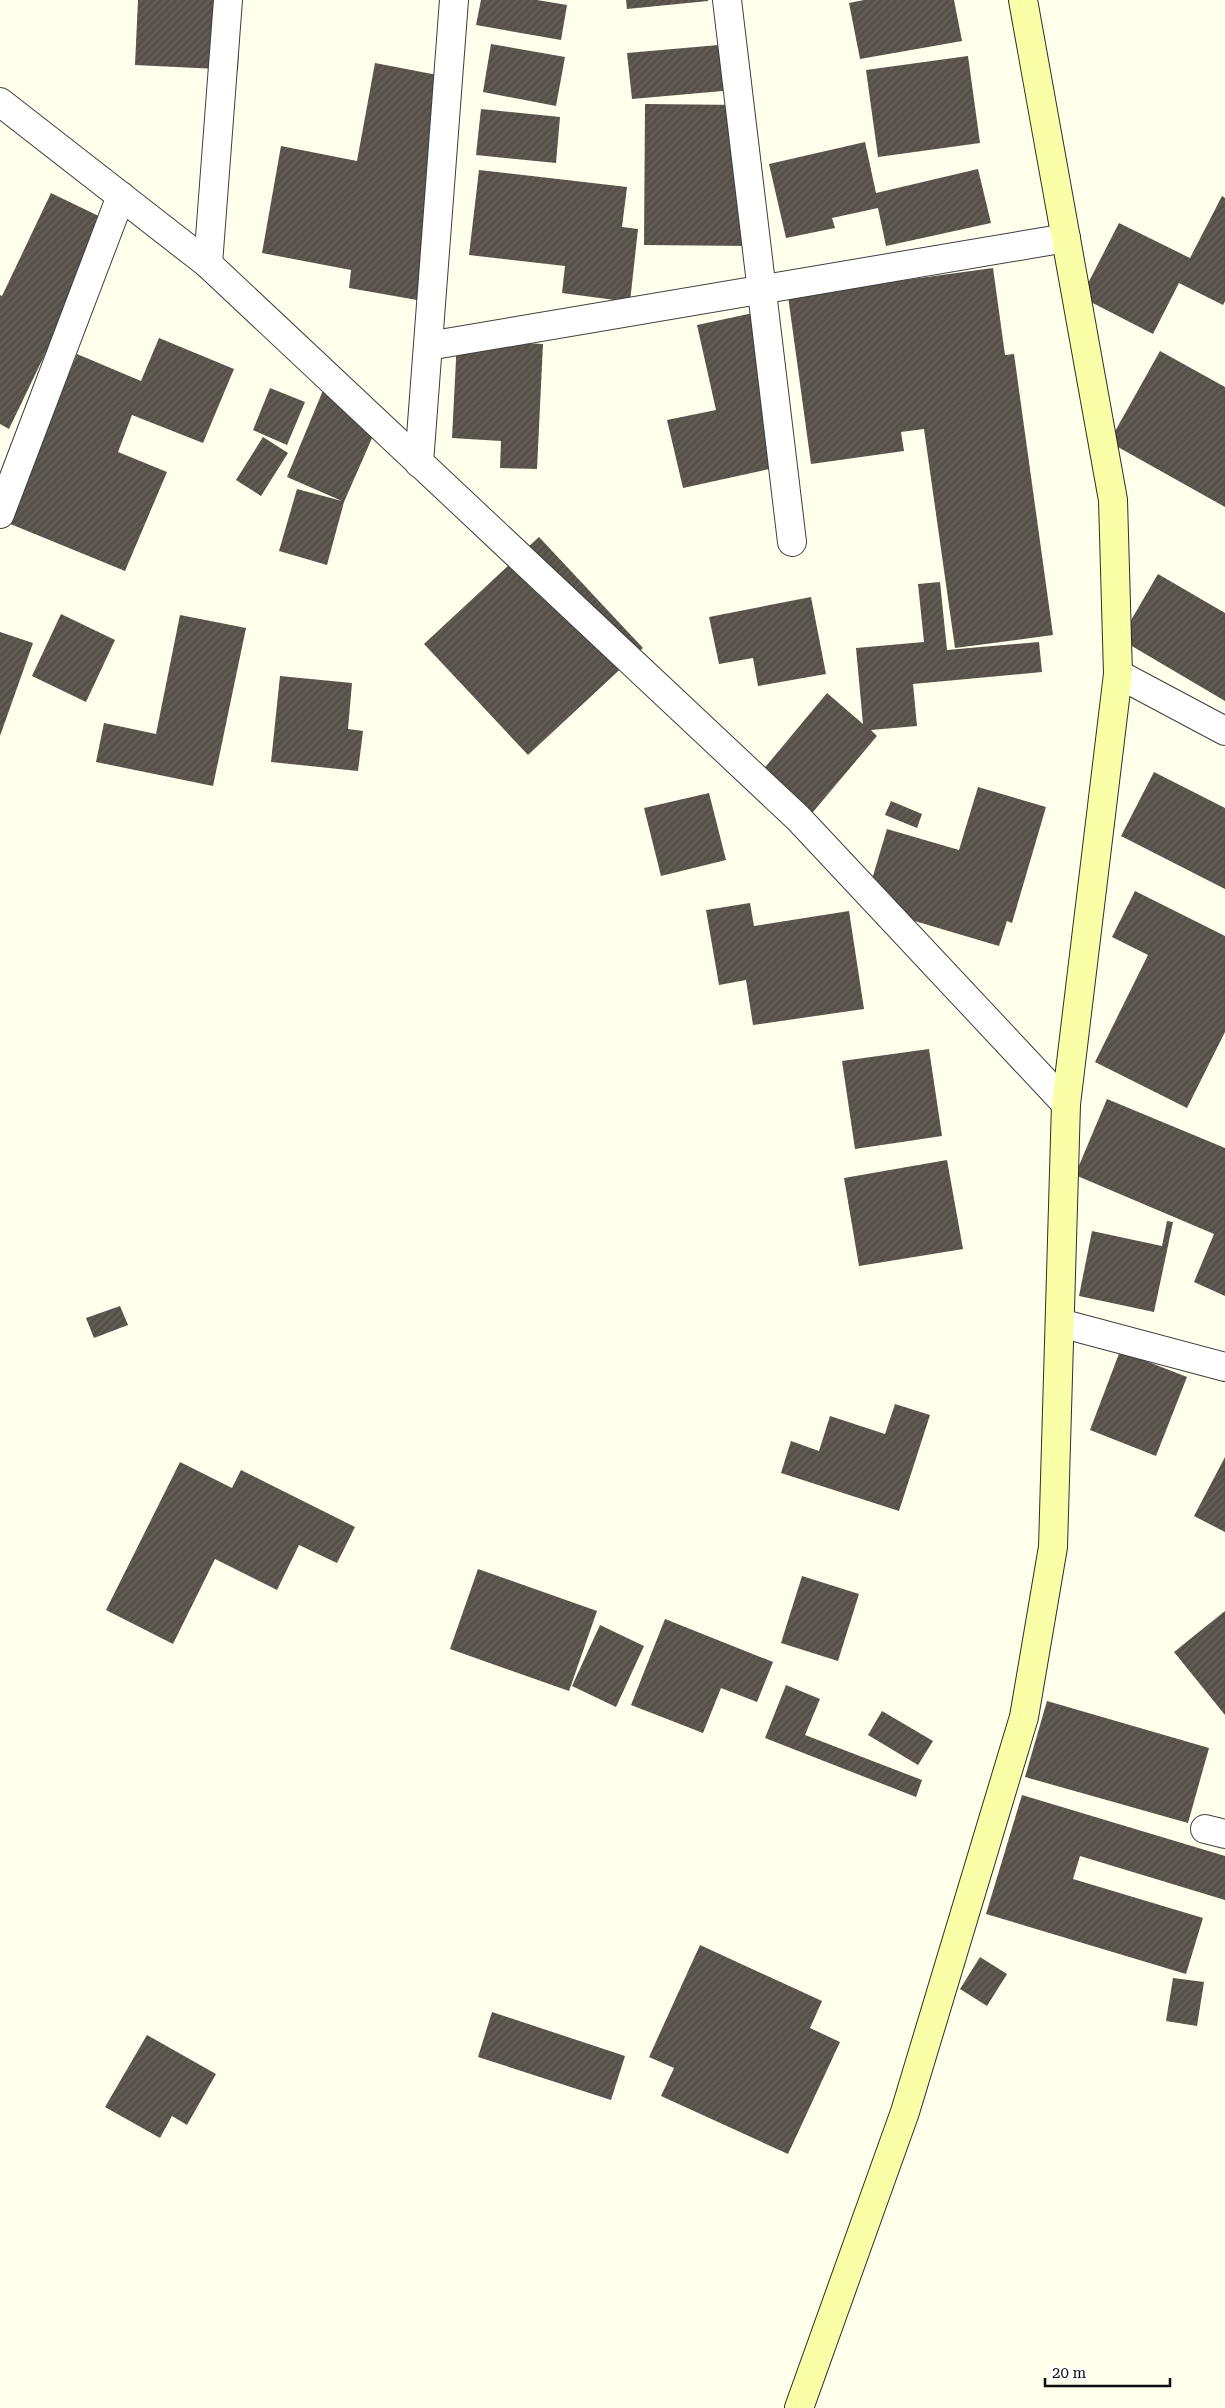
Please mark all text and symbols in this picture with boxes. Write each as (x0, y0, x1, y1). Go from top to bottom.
scale bar (1045, 2356, 1170, 2388)
text: 20 m (1052, 2364, 1087, 2382)

